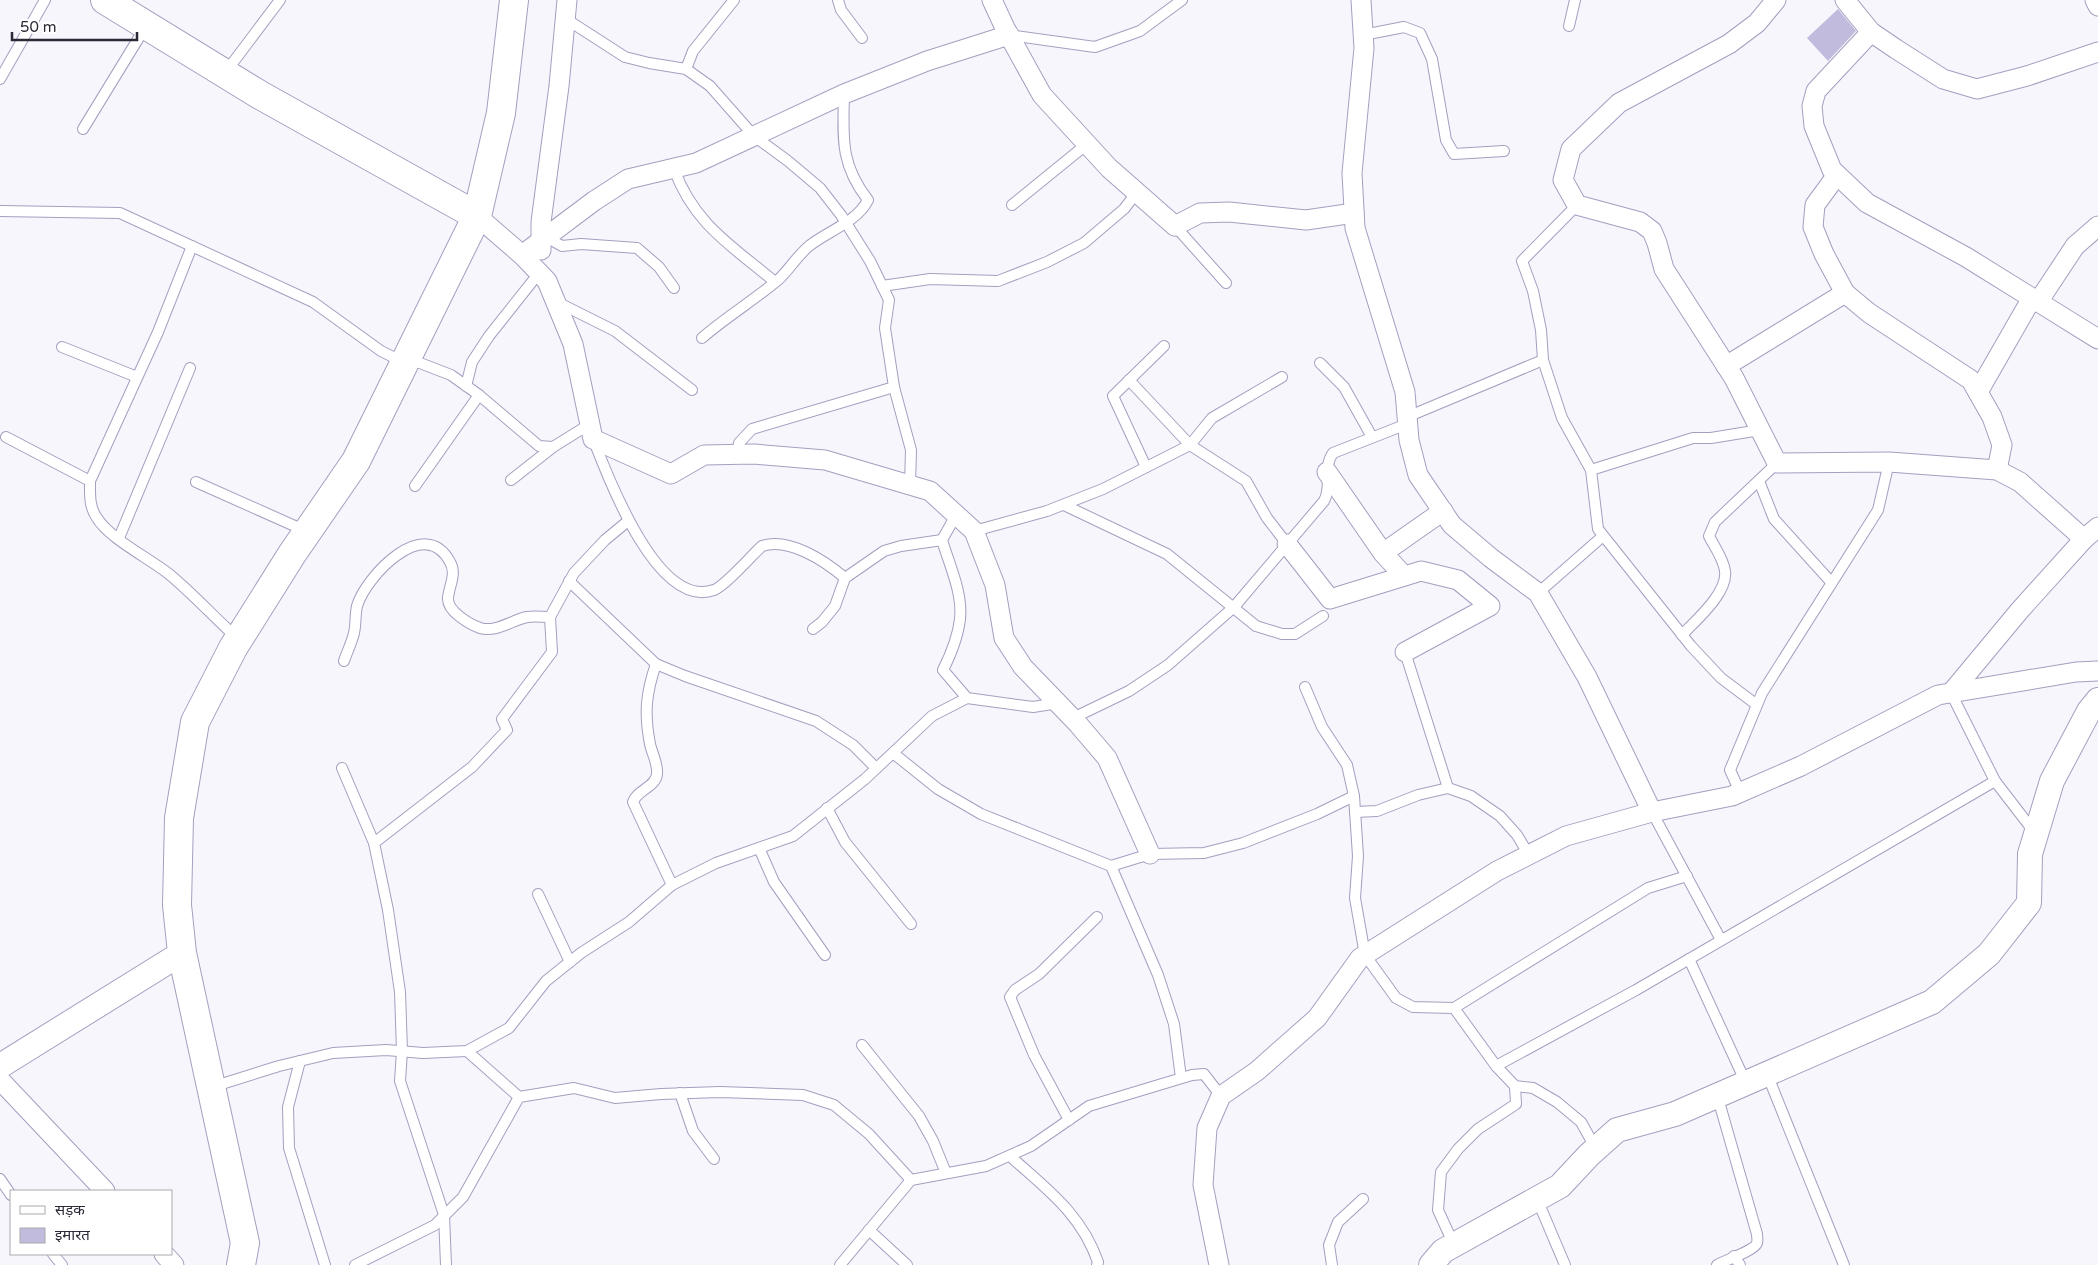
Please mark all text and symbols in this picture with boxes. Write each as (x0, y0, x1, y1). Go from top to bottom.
scale bar (12, 10, 138, 42)
text: 50 m (20, 18, 57, 36)
legend (10, 1190, 172, 1255)
text: सड़क (55, 1201, 85, 1219)
text: इमारत (55, 1226, 90, 1244)

